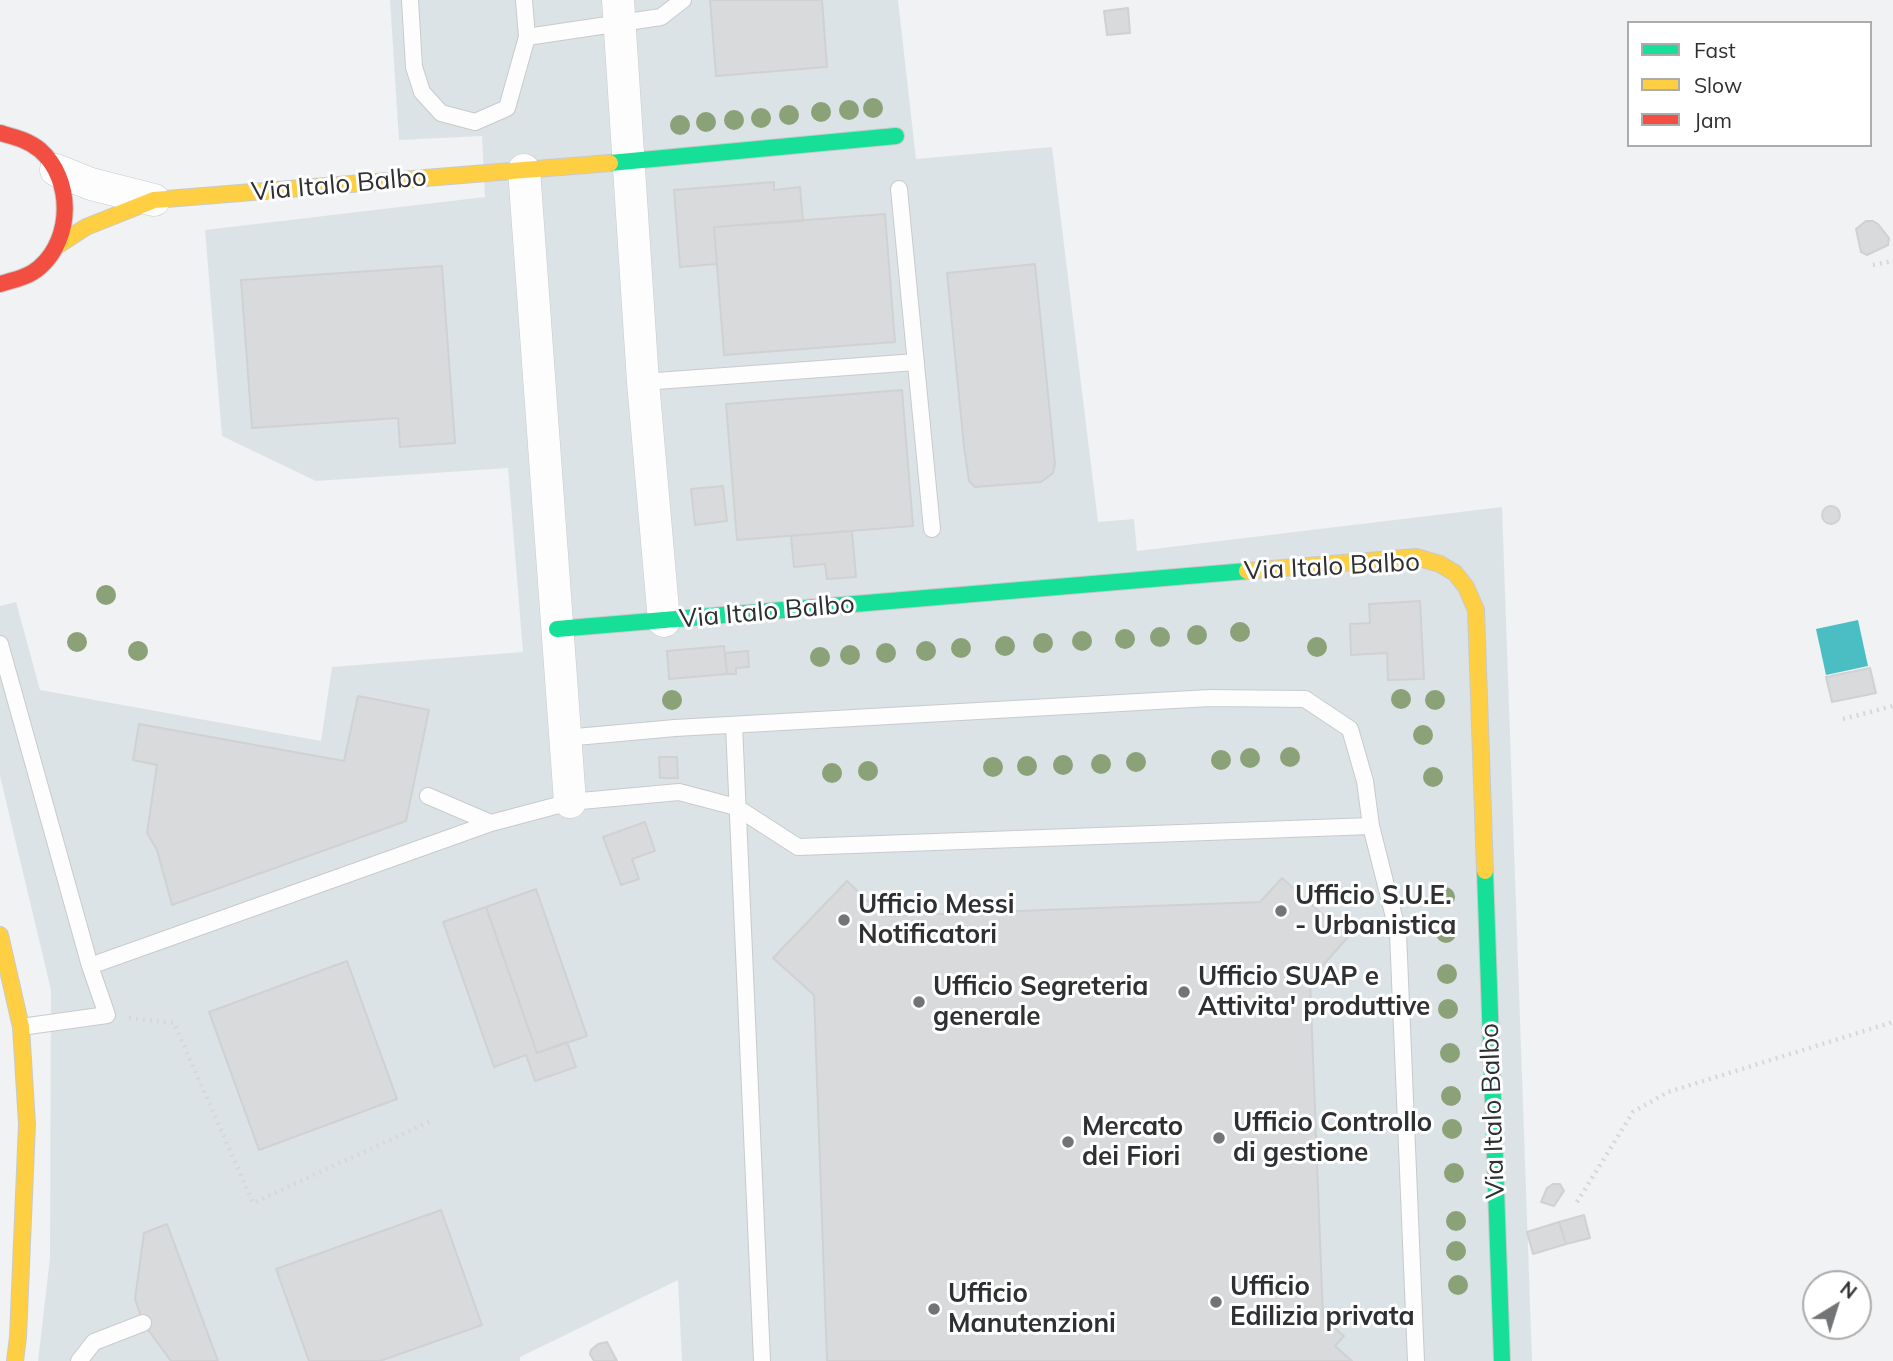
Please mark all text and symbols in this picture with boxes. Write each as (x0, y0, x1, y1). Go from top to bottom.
legend (1627, 21, 1872, 147)
text: Fast (1694, 37, 1736, 63)
text: Slow (1694, 72, 1742, 98)
text: Jam (1694, 107, 1732, 133)
street label: Via Italo Balbo (250, 162, 428, 208)
street label: Via Italo Balbo (1243, 547, 1421, 587)
street label: Via Italo Balbo (678, 589, 856, 635)
place label: Ufficio S.U.E. - Urbanistica (1295, 880, 1456, 942)
place label: Ufficio Messi Notificatori (858, 889, 1015, 950)
marker: Ufficio S.U.E. - Urbanistica (1273, 903, 1289, 919)
marker: Ufficio Messi Notificatori (836, 912, 852, 928)
place label: Ufficio SUAP e Attivita' produttive (1198, 961, 1430, 1023)
place label: Ufficio Segreteria generale (933, 971, 1148, 1032)
marker: Ufficio SUAP e Attivita' produttive (1176, 984, 1192, 1000)
marker: Ufficio Segreteria generale (911, 994, 927, 1010)
street label: Via Italo Balbo (1474, 1023, 1512, 1199)
place label: Ufficio Controllo di gestione (1233, 1107, 1432, 1168)
place label: Mercato dei Fiori (1082, 1111, 1183, 1172)
marker: Ufficio Controllo di gestione (1211, 1130, 1227, 1146)
marker: Mercato dei Fiori (1060, 1134, 1076, 1150)
north arrow (1802, 1270, 1872, 1340)
place label: Ufficio Edilizia privata (1230, 1271, 1415, 1332)
text: N (1836, 1276, 1862, 1304)
place label: Ufficio Manutenzioni (948, 1278, 1116, 1340)
marker: Ufficio Edilizia privata (1208, 1294, 1224, 1310)
marker: Ufficio Manutenzioni (926, 1301, 942, 1317)

